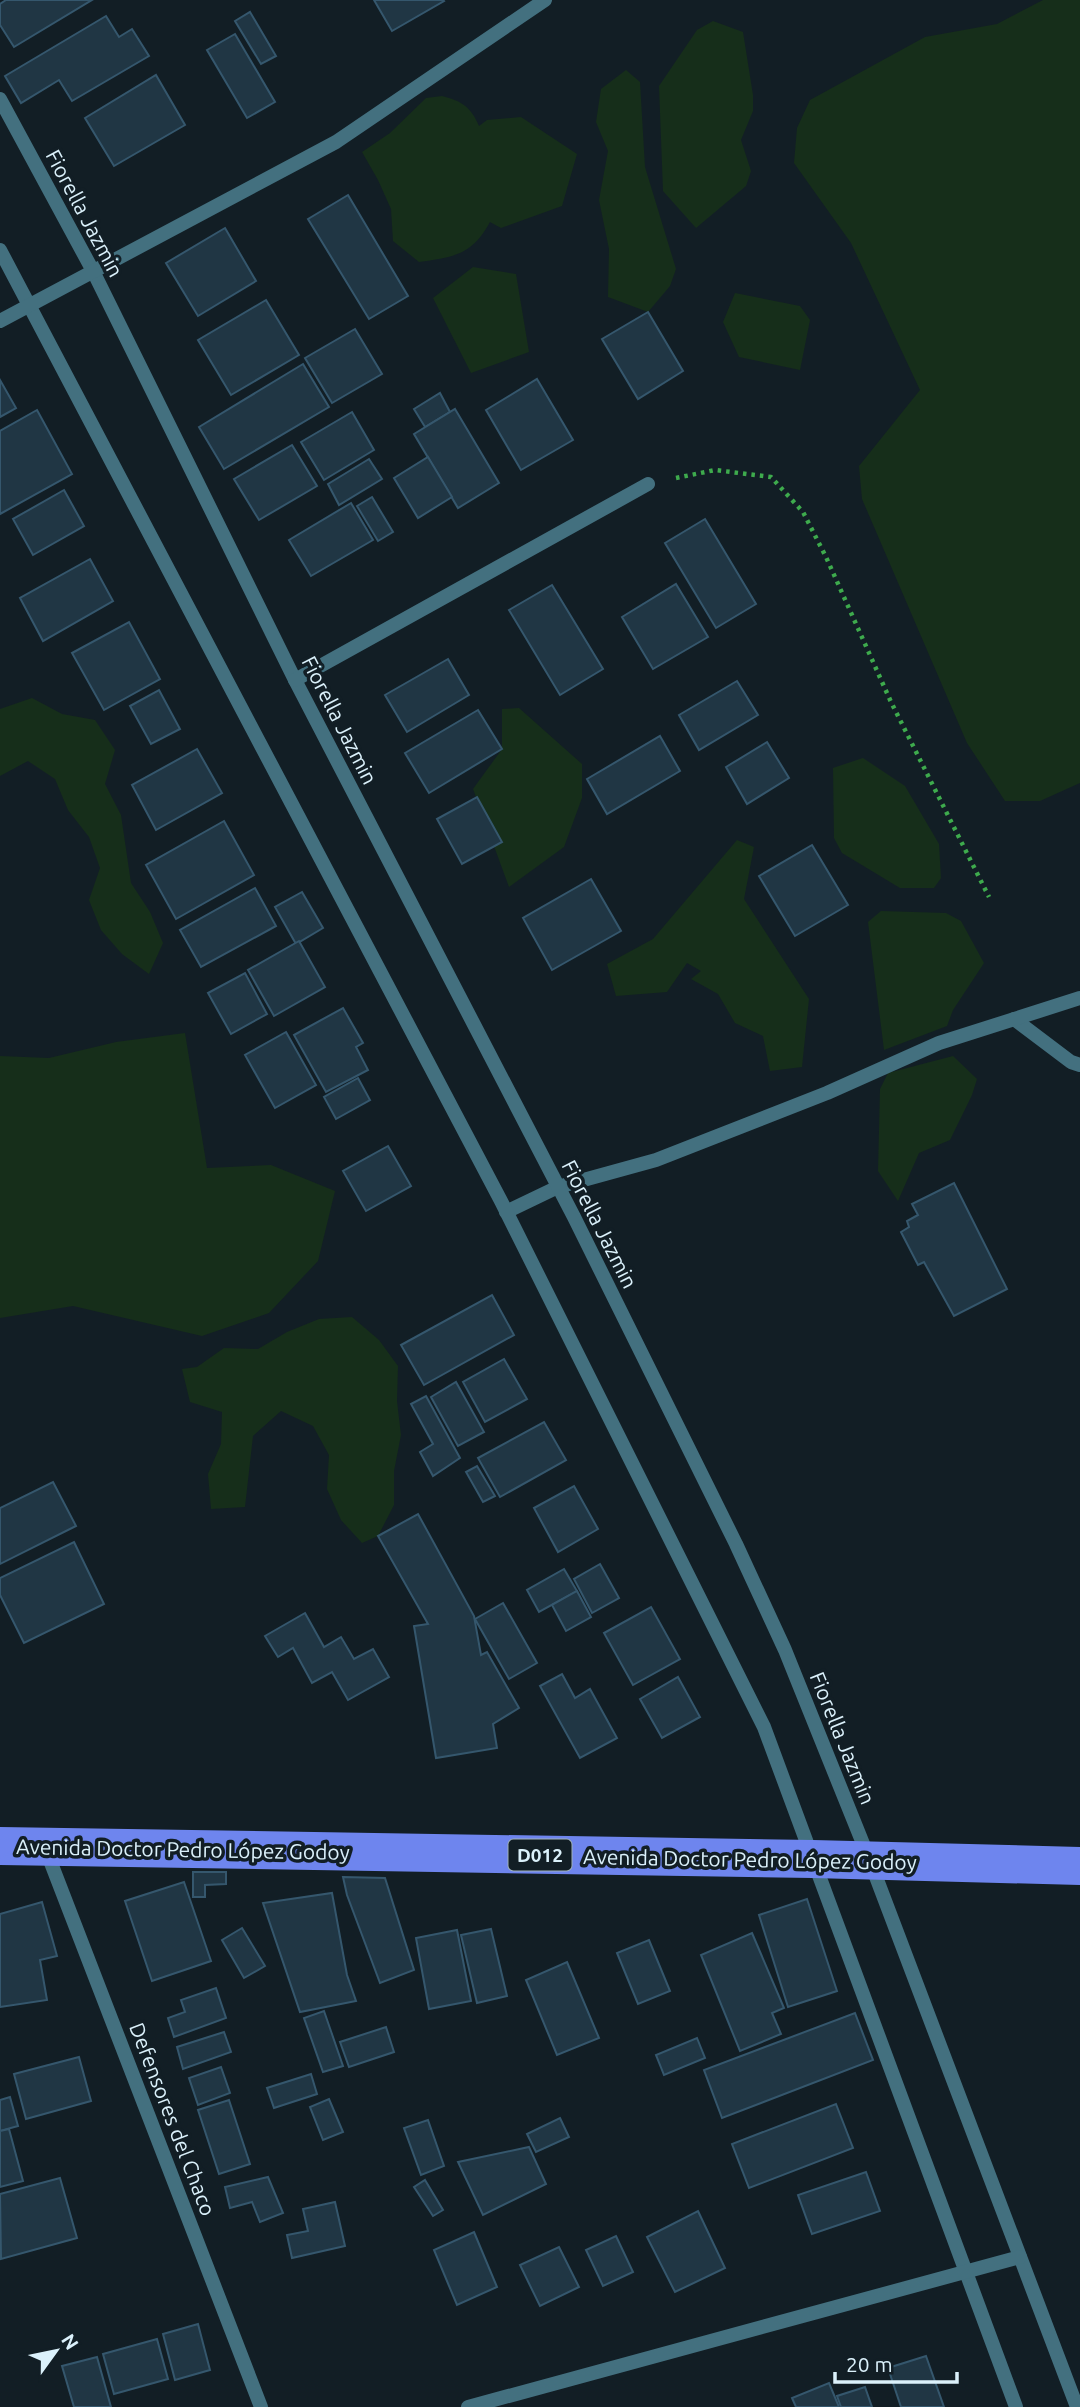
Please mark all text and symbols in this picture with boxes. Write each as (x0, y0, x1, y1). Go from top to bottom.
street label: Fiorella Jazmin (41, 145, 129, 281)
street label: Fiorella Jazmin (297, 652, 383, 788)
street label: Fiorella Jazmin (557, 1156, 643, 1292)
street label: Fiorella Jazmin (806, 1668, 880, 1808)
street label: Avenida Doctor Pedro López Godoy (16, 1834, 350, 1864)
road number: D012 (508, 1840, 572, 1870)
street label: Avenida Doctor Pedro López Godoy (583, 1844, 917, 1874)
street label: Defensores del Chaco (125, 2019, 221, 2219)
north arrow (21, 2316, 91, 2386)
text: N (57, 2330, 83, 2354)
scale bar (835, 2340, 958, 2384)
text: 20 m (846, 2352, 893, 2376)

